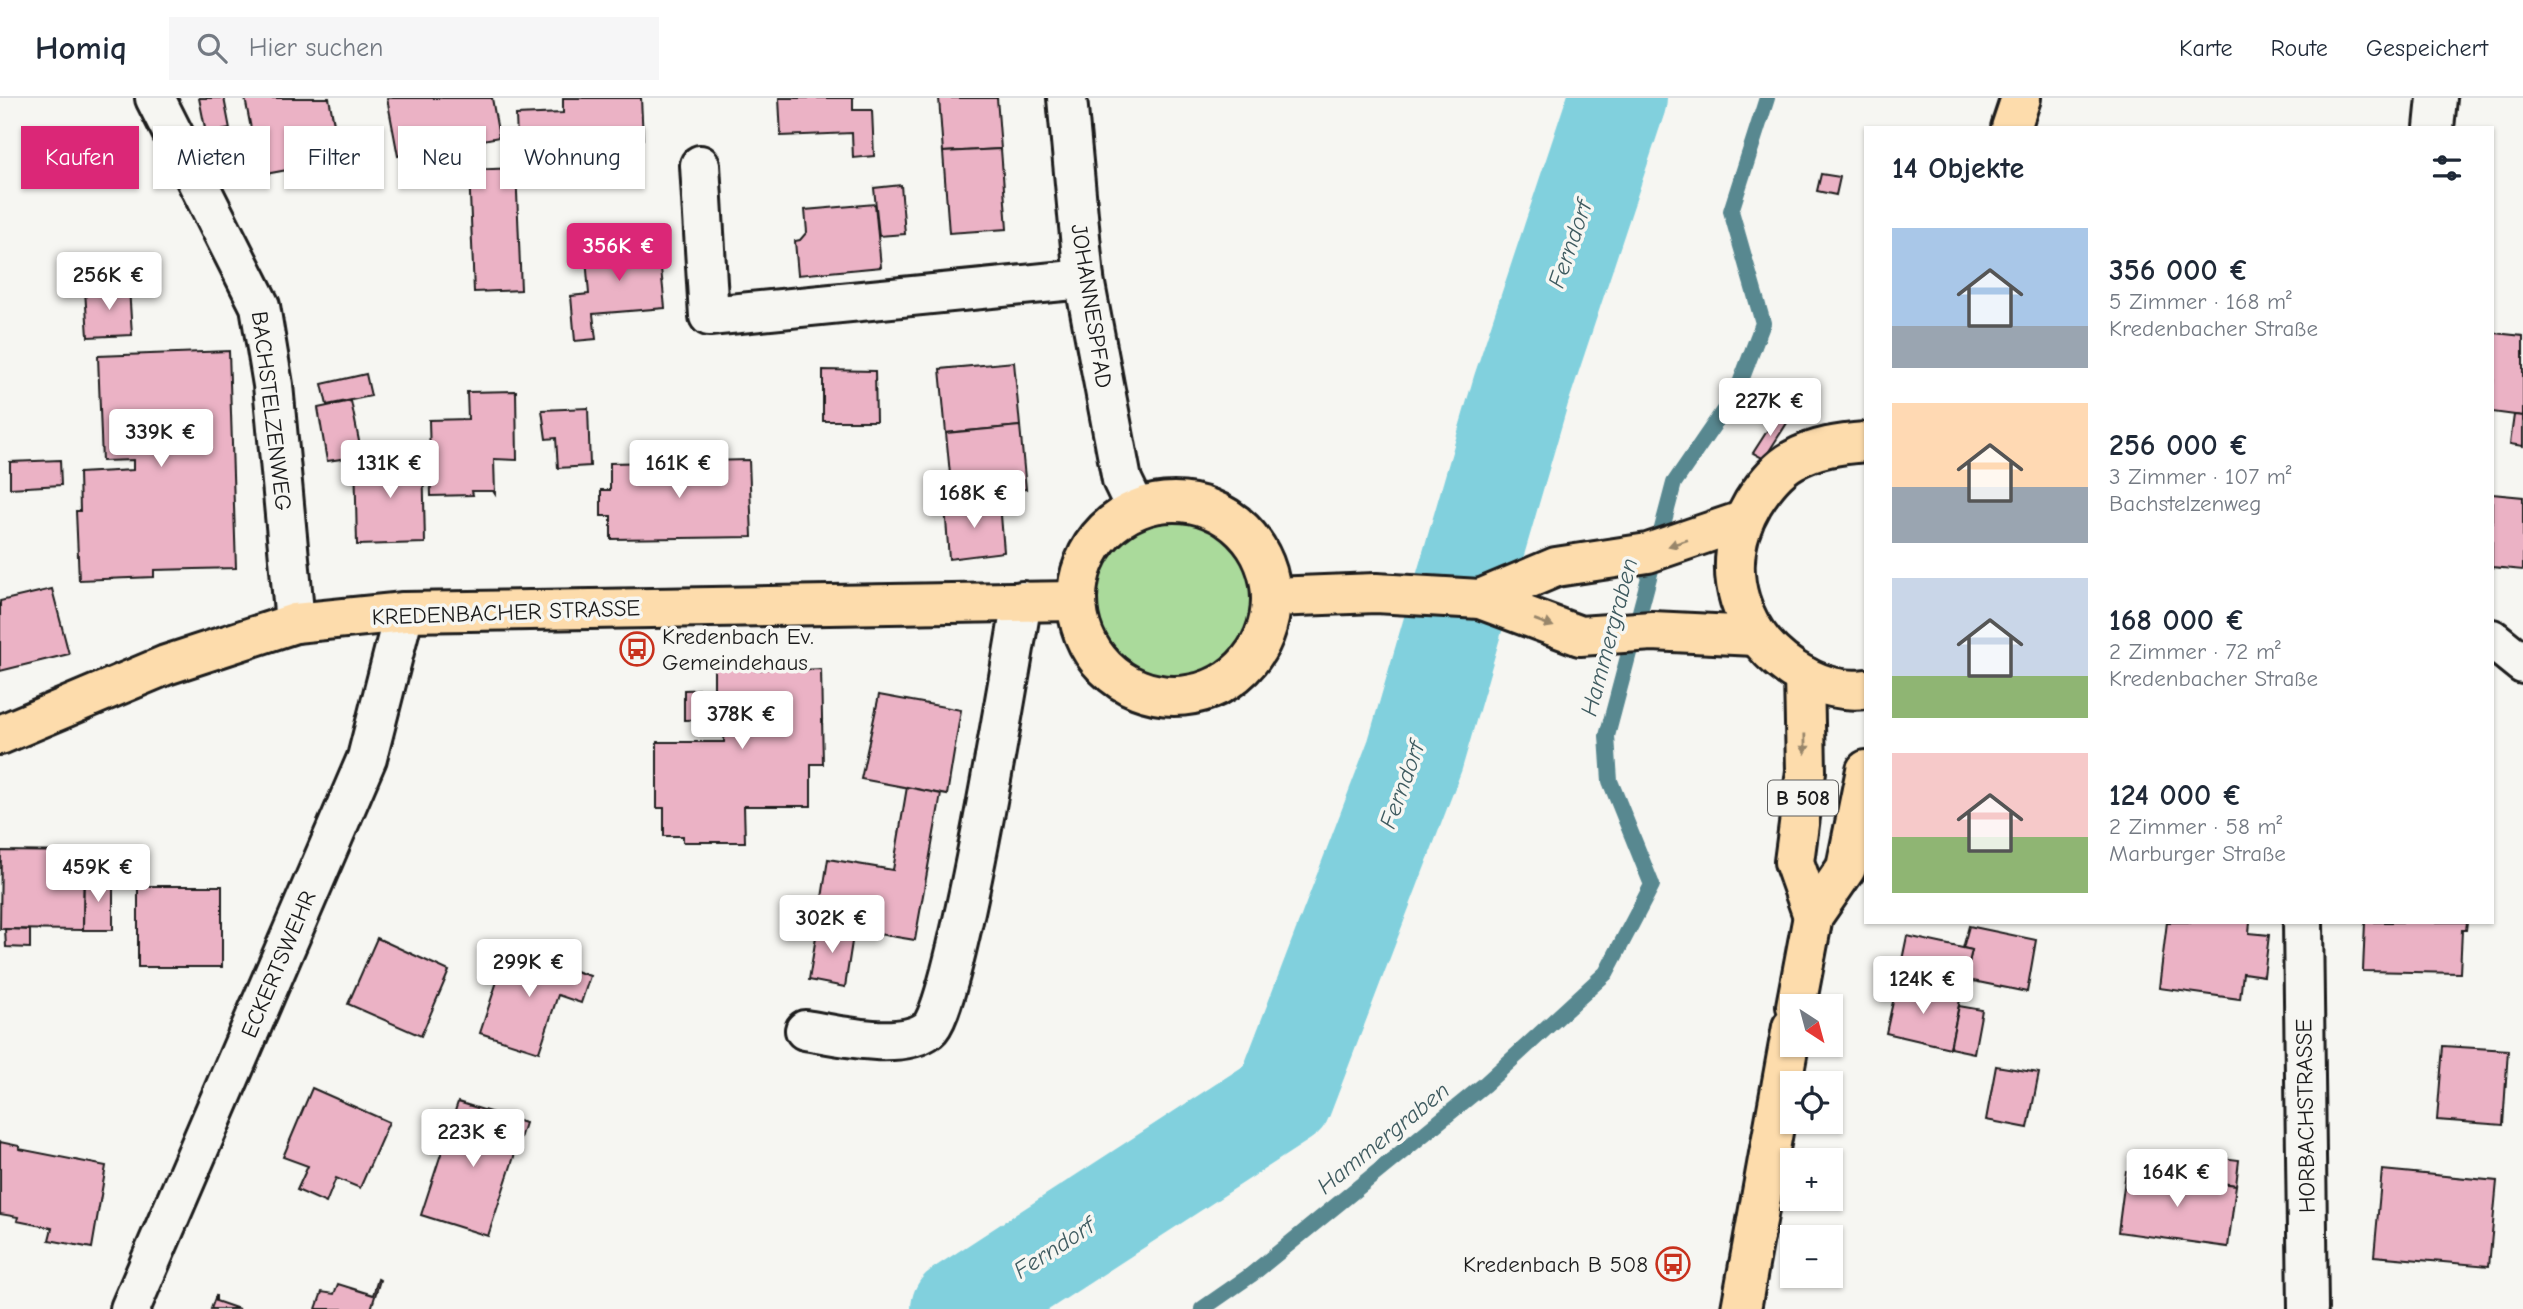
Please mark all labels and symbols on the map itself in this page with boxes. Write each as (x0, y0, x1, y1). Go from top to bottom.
water label: Ferndorf (1542, 193, 1599, 291)
street label: JOHANNESPFAD (1065, 222, 1118, 390)
pin: 356K € (562, 223, 676, 283)
pin: 256K € (52, 252, 166, 312)
street label: BACHSTELZENWEG (246, 310, 297, 512)
pin: 227K € (1713, 378, 1827, 438)
pin: 339K € (104, 410, 218, 469)
pin: 131K € (333, 440, 447, 500)
pin: 161K € (622, 440, 736, 500)
pin: 168K € (917, 470, 1031, 530)
one-way arrow (1667, 538, 1688, 549)
water label: Hammergraben (1574, 555, 1644, 719)
street label: KREDENBACHER STRASSE (371, 594, 641, 631)
one-way arrow (1534, 618, 1555, 629)
place label: Kredenbach Ev. Gemeindehaus (662, 623, 814, 676)
bus stop icon: Kredenbach Ev. Gemeindehaus (618, 630, 656, 668)
pin: 378K € (685, 692, 799, 751)
water label: Ferndorf (1373, 734, 1432, 832)
one-way arrow (1800, 734, 1811, 756)
road number: B 508 (1768, 780, 1838, 816)
pin: 459K € (41, 844, 155, 904)
street label: ECKERTSWEHR (235, 886, 322, 1042)
pin: 302K € (775, 896, 889, 955)
pin: 299K € (472, 940, 586, 999)
pin: 124K € (1866, 956, 1980, 1016)
north arrow (1780, 994, 1843, 1057)
street label: HORBACHSTRASSE (2290, 1018, 2321, 1213)
water label: Hammergraben (1311, 1076, 1455, 1200)
pin: 223K € (416, 1110, 530, 1169)
pin: 164K € (2120, 1150, 2234, 1209)
water label: Ferndorf (1008, 1209, 1103, 1284)
bus stop icon: Kredenbach B 508 (1654, 1245, 1692, 1283)
place label: Kredenbach B 508 (1463, 1251, 1648, 1278)

